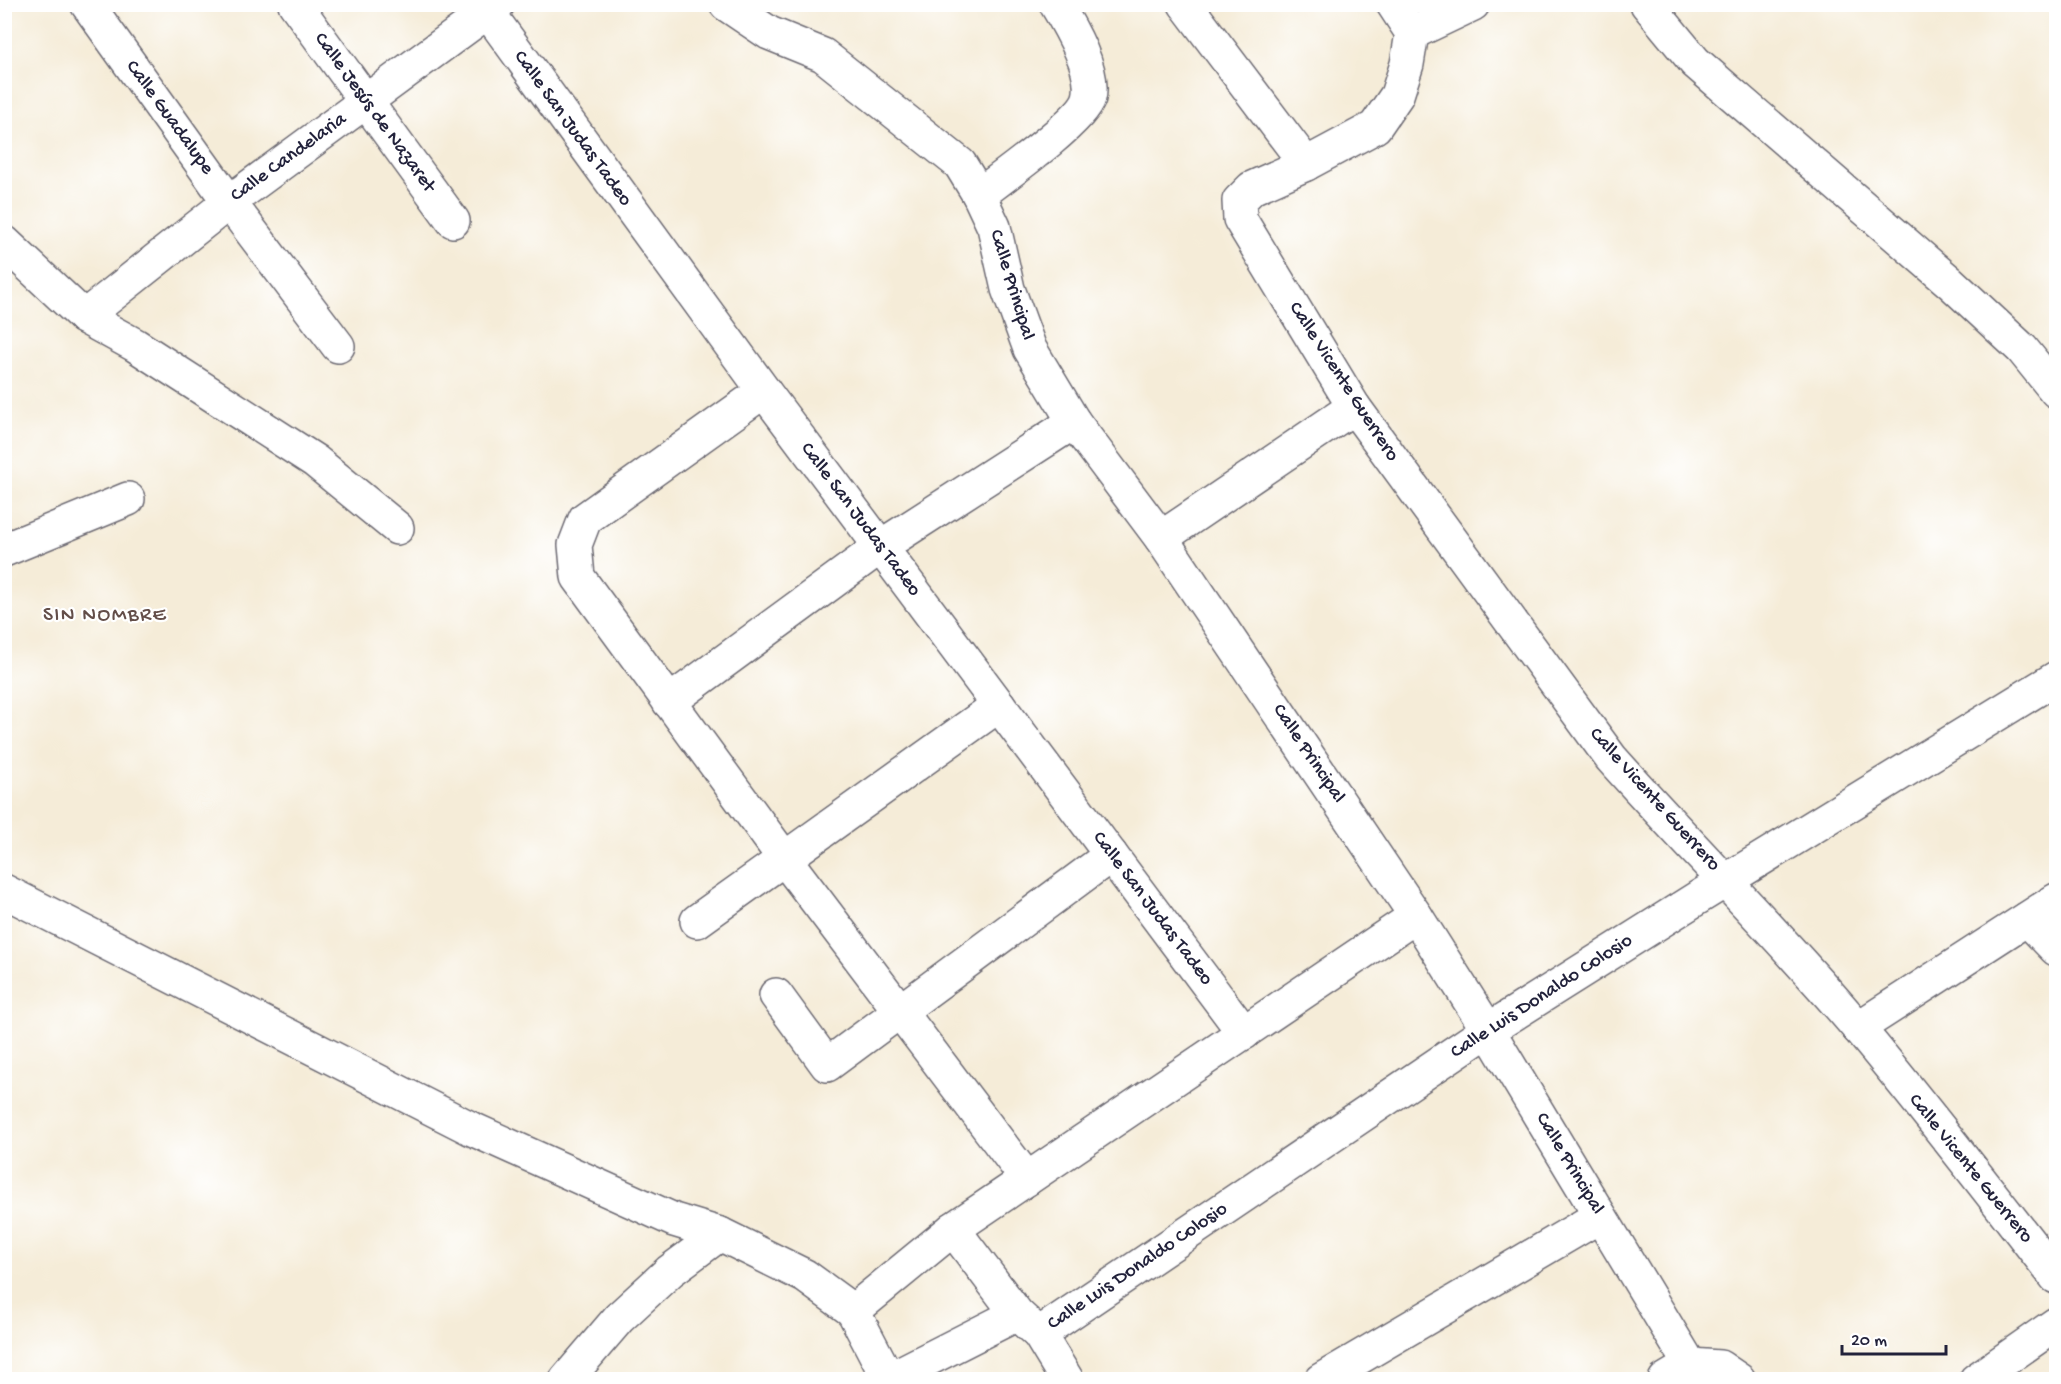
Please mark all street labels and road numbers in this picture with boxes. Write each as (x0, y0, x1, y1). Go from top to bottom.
street label: Calle Jesús de Nazaret (308, 29, 441, 199)
street label: Calle San Judas Tadeo (508, 47, 636, 211)
street label: Calle Guadalupe (120, 56, 219, 180)
street label: Calle Candelaria (227, 108, 352, 208)
street label: Calle Principal (983, 227, 1039, 343)
street label: Calle Vicente Guerrero (1283, 298, 1403, 466)
street label: Calle San Judas Tadeo (795, 439, 925, 601)
street label: Calle Principal (1267, 700, 1349, 808)
street label: Calle Vicente Guerrero (1583, 723, 1725, 877)
street label: Calle San Judas Tadeo (1087, 828, 1217, 990)
street label: Calle Luis Donaldo Colosio (1447, 930, 1637, 1064)
street label: Calle Vicente Guerrero (1903, 1090, 2037, 1248)
street label: Calle Principal (1530, 1109, 1608, 1219)
street label: Calle Luis Donaldo Colosio (1044, 1198, 1232, 1336)

